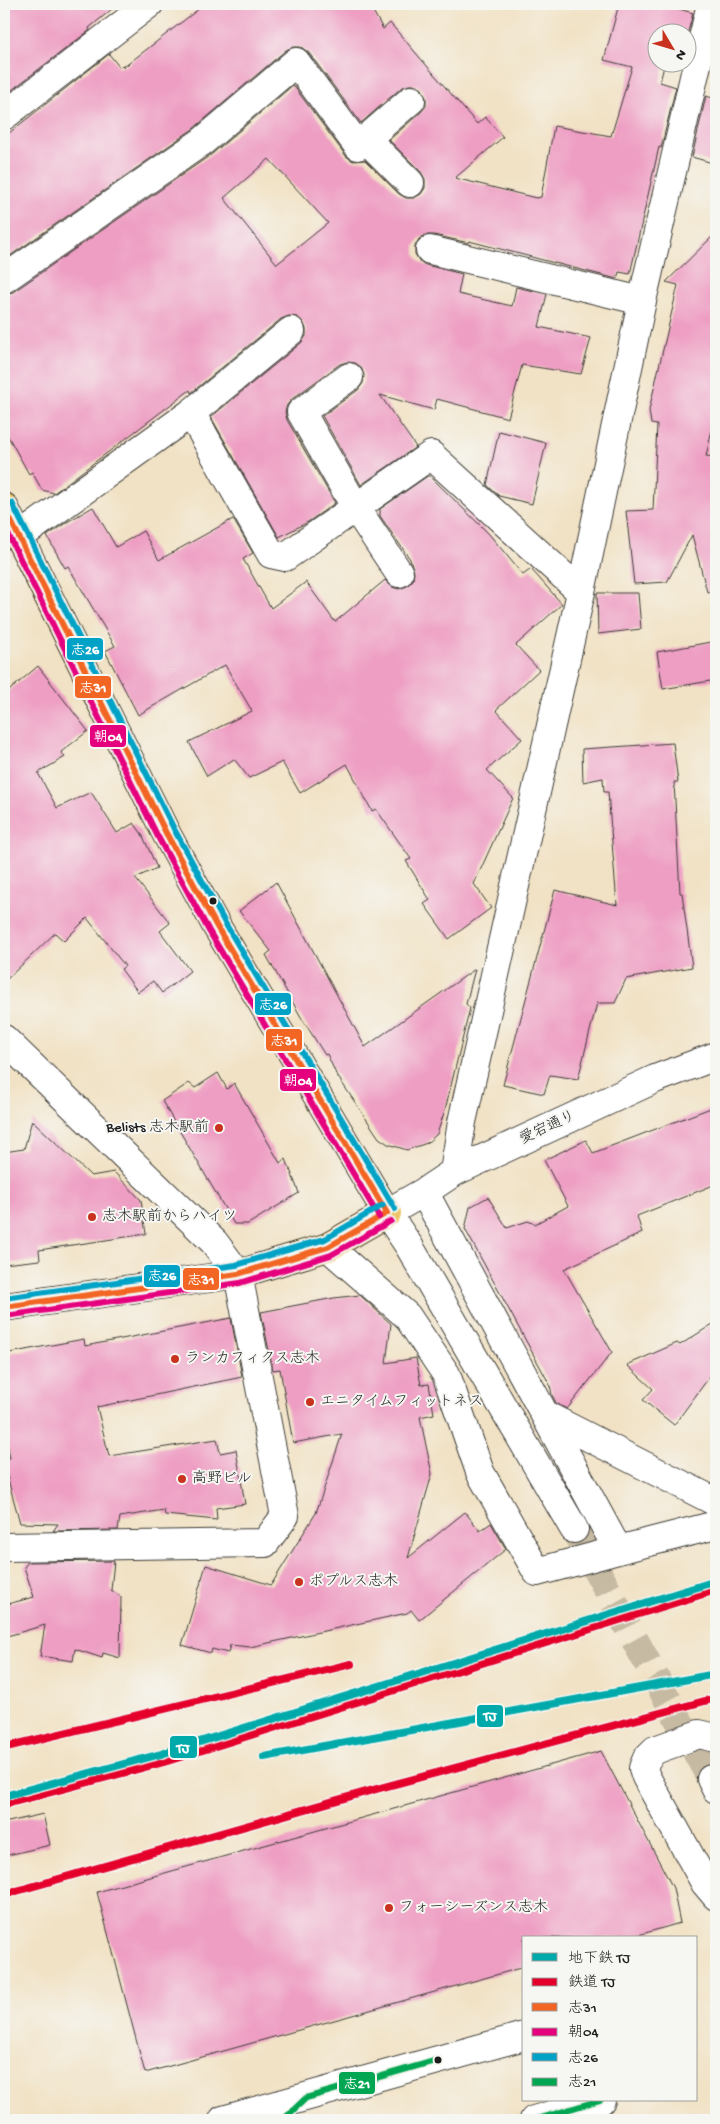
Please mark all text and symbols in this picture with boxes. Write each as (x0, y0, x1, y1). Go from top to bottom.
north arrow (648, 22, 698, 72)
text: N (671, 46, 690, 63)
line badge: 志26 (66, 637, 104, 661)
text: 志26 (71, 643, 100, 660)
line badge: 志31 (74, 675, 112, 699)
text: 志31 (80, 681, 107, 698)
line badge: 朝04 (89, 724, 127, 748)
text: 朝04 (94, 729, 123, 747)
unlabelled marker (208, 896, 218, 906)
line badge: 志26 (254, 992, 292, 1016)
text: 志26 (259, 998, 288, 1015)
line badge: 志31 (265, 1028, 303, 1052)
text: 志31 (271, 1034, 298, 1051)
line badge: 朝04 (279, 1068, 317, 1092)
text: 朝04 (284, 1073, 313, 1091)
street label: 愛宕通り (517, 1106, 579, 1149)
place label: Belists 志木駅前 (105, 1118, 209, 1137)
marker: Belists 志木駅前 (213, 1122, 225, 1134)
place label: 志木駅前からハイツ (102, 1207, 237, 1226)
marker: 志木駅前からハイツ (86, 1211, 98, 1223)
line badge: 志26 (143, 1264, 181, 1288)
line badge: 志31 (182, 1267, 220, 1291)
text: 志26 (148, 1269, 177, 1286)
text: 志31 (188, 1273, 215, 1290)
place label: ランカフィクス志木 (185, 1349, 320, 1368)
marker: ランカフィクス志木 (169, 1353, 181, 1365)
place label: エニタイムフィットネス (320, 1393, 483, 1411)
marker: エニタイムフィットネス (304, 1396, 316, 1408)
place label: 高野ビル (192, 1469, 252, 1488)
marker: 高野ビル (176, 1473, 188, 1485)
place label: ポプルス志木 (309, 1572, 398, 1591)
marker: ポプルス志木 (293, 1576, 305, 1588)
line badge: TJ (476, 1704, 504, 1728)
text: TJ (483, 1709, 498, 1726)
line badge: TJ (169, 1735, 198, 1759)
text: TJ (176, 1741, 191, 1758)
place label: フォーシーズンス志木 (399, 1898, 548, 1917)
marker: フォーシーズンス志木 (383, 1902, 395, 1914)
legend (522, 1936, 698, 2102)
text: 地下鉄 TJ (568, 1950, 631, 1968)
text: 鉄道 TJ (568, 1974, 616, 1992)
text: 志31 (568, 2000, 597, 2018)
text: 朝04 (568, 2024, 599, 2042)
text: 志26 (568, 2050, 598, 2068)
unlabelled marker (433, 2055, 443, 2065)
line badge: 志21 (338, 2071, 376, 2095)
text: 志21 (568, 2074, 596, 2092)
text: 志21 (344, 2077, 371, 2094)

